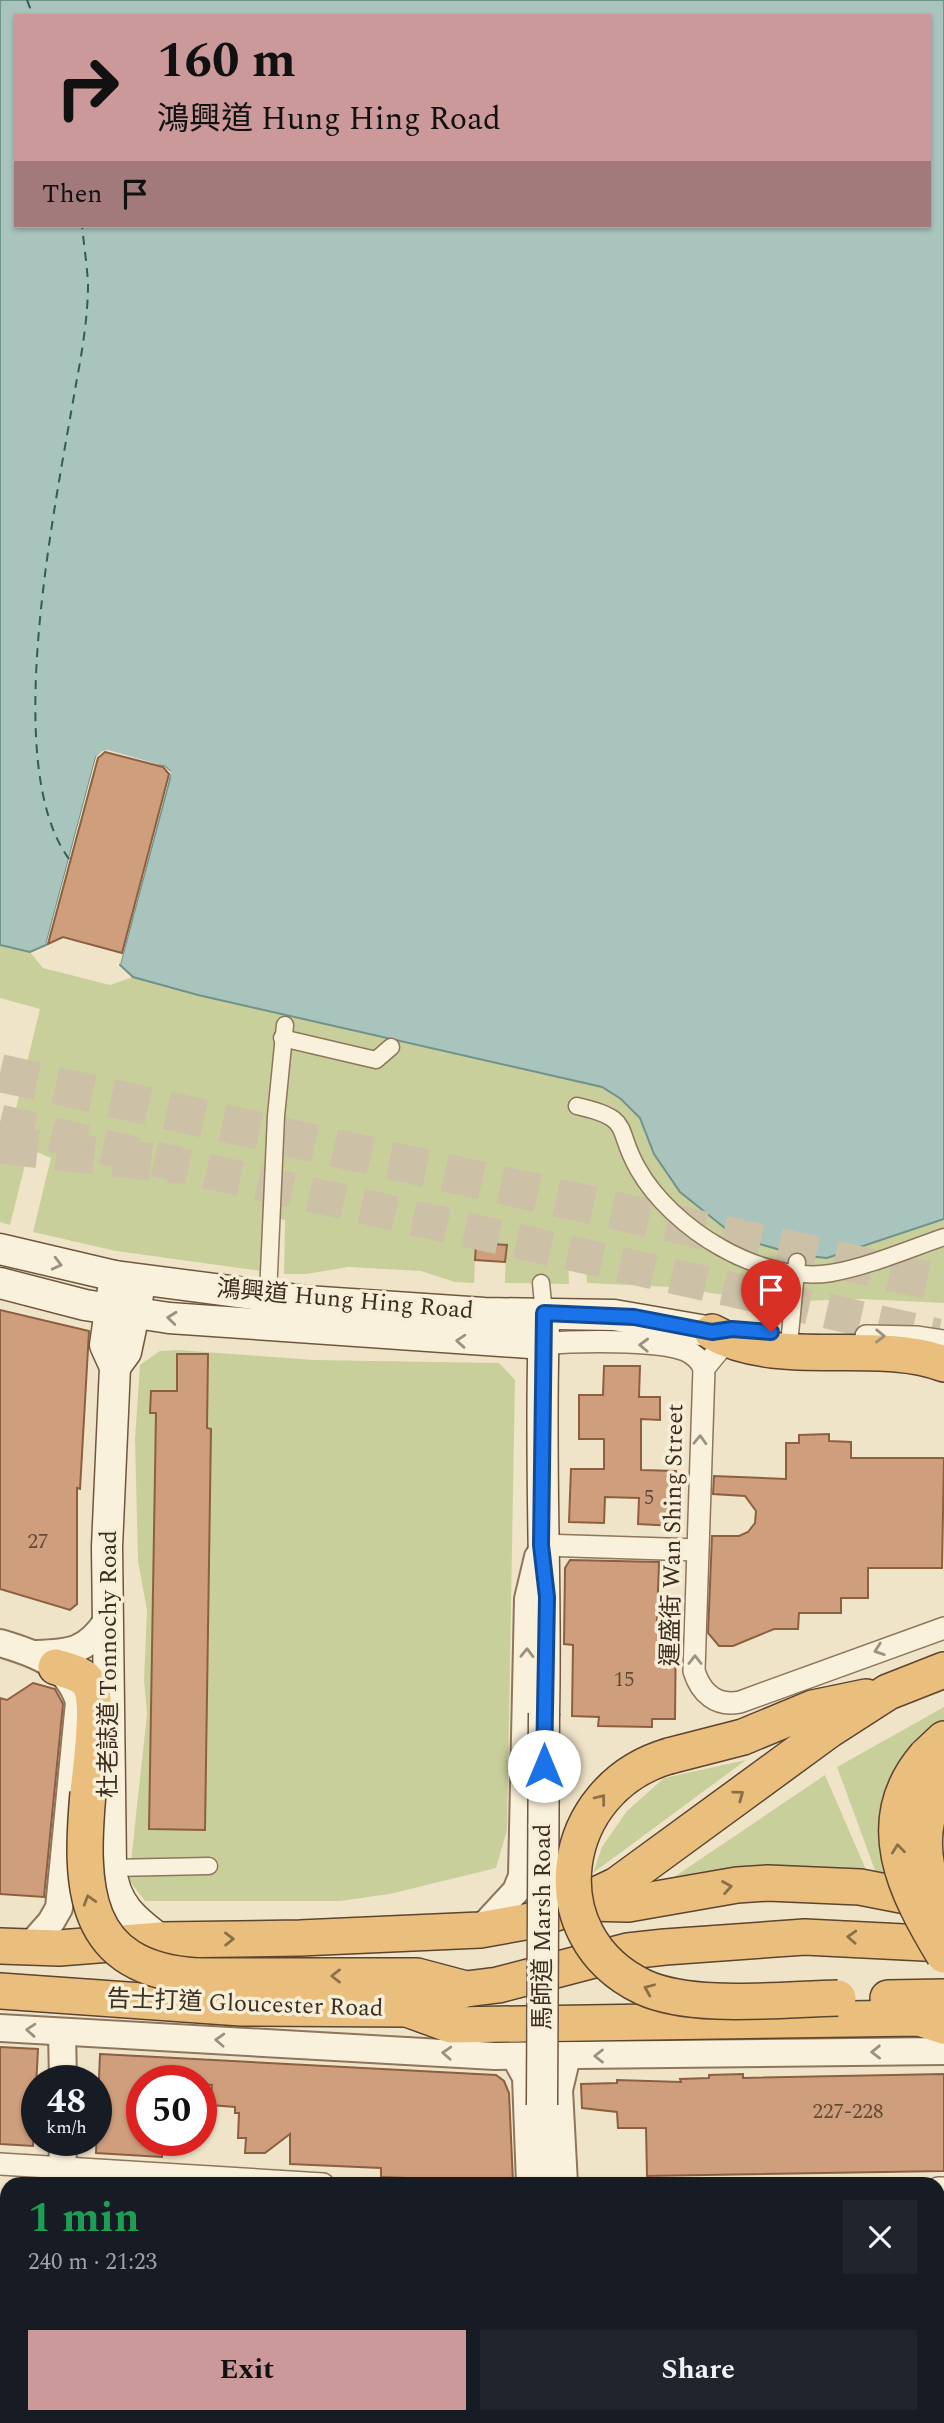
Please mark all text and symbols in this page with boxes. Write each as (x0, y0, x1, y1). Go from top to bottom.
text: 160 m (157, 24, 296, 99)
icon: right (42, 42, 133, 133)
text: 鴻興道 Hung Hing Road (157, 95, 501, 144)
text: Then (42, 174, 102, 214)
icon: arrive (116, 175, 154, 213)
one-way arrow (51, 1256, 63, 1270)
pin (741, 1260, 801, 1332)
street label: 鴻興道 Hung Hing Road (215, 1271, 475, 1329)
icon: arrive (752, 1271, 790, 1309)
one-way arrow (166, 1311, 178, 1326)
one-way arrow (875, 1329, 886, 1344)
one-way arrow (455, 1334, 466, 1349)
one-way arrow (639, 1338, 650, 1353)
street label: 運盛街 Wan Shing Street (653, 1403, 693, 1667)
one-way arrow (693, 1434, 708, 1445)
house number: 5 (644, 1482, 654, 1514)
house number: 27 (28, 1526, 49, 1558)
street label: 杜老誌道 Tonnochy Road (91, 1530, 127, 1798)
one-way arrow (874, 1642, 886, 1656)
one-way arrow (519, 1647, 535, 1658)
one-way arrow (687, 1654, 702, 1665)
house number: 15 (614, 1664, 635, 1696)
position arrow (507, 1729, 581, 1803)
one-way arrow (731, 1790, 744, 1803)
one-way arrow (593, 1795, 605, 1808)
street label: 馬師道 Marsh Road (525, 1824, 561, 2030)
one-way arrow (890, 1843, 905, 1854)
one-way arrow (721, 1880, 733, 1895)
one-way arrow (83, 1894, 98, 1906)
one-way arrow (846, 1930, 857, 1945)
one-way arrow (225, 1931, 235, 1947)
one-way arrow (330, 1968, 340, 1984)
street label: 告士打道 Gloucester Road (106, 1981, 384, 2027)
one-way arrow (644, 1983, 656, 1997)
one-way arrow (25, 2023, 36, 2038)
one-way arrow (214, 2033, 225, 2048)
one-way arrow (870, 2044, 881, 2060)
one-way arrow (441, 2046, 452, 2061)
one-way arrow (594, 2048, 605, 2063)
speed limit sign: 50 (126, 2065, 217, 2156)
text: 48 (47, 2075, 86, 2128)
house number: 227-228 (813, 2096, 883, 2128)
text: km/h (46, 2114, 87, 2141)
text: 1 min (28, 2187, 140, 2250)
button: close (843, 2200, 917, 2274)
text: 240 m · 21:23 (28, 2245, 157, 2280)
button: Exit (28, 2330, 466, 2410)
button: Share (480, 2330, 917, 2410)

